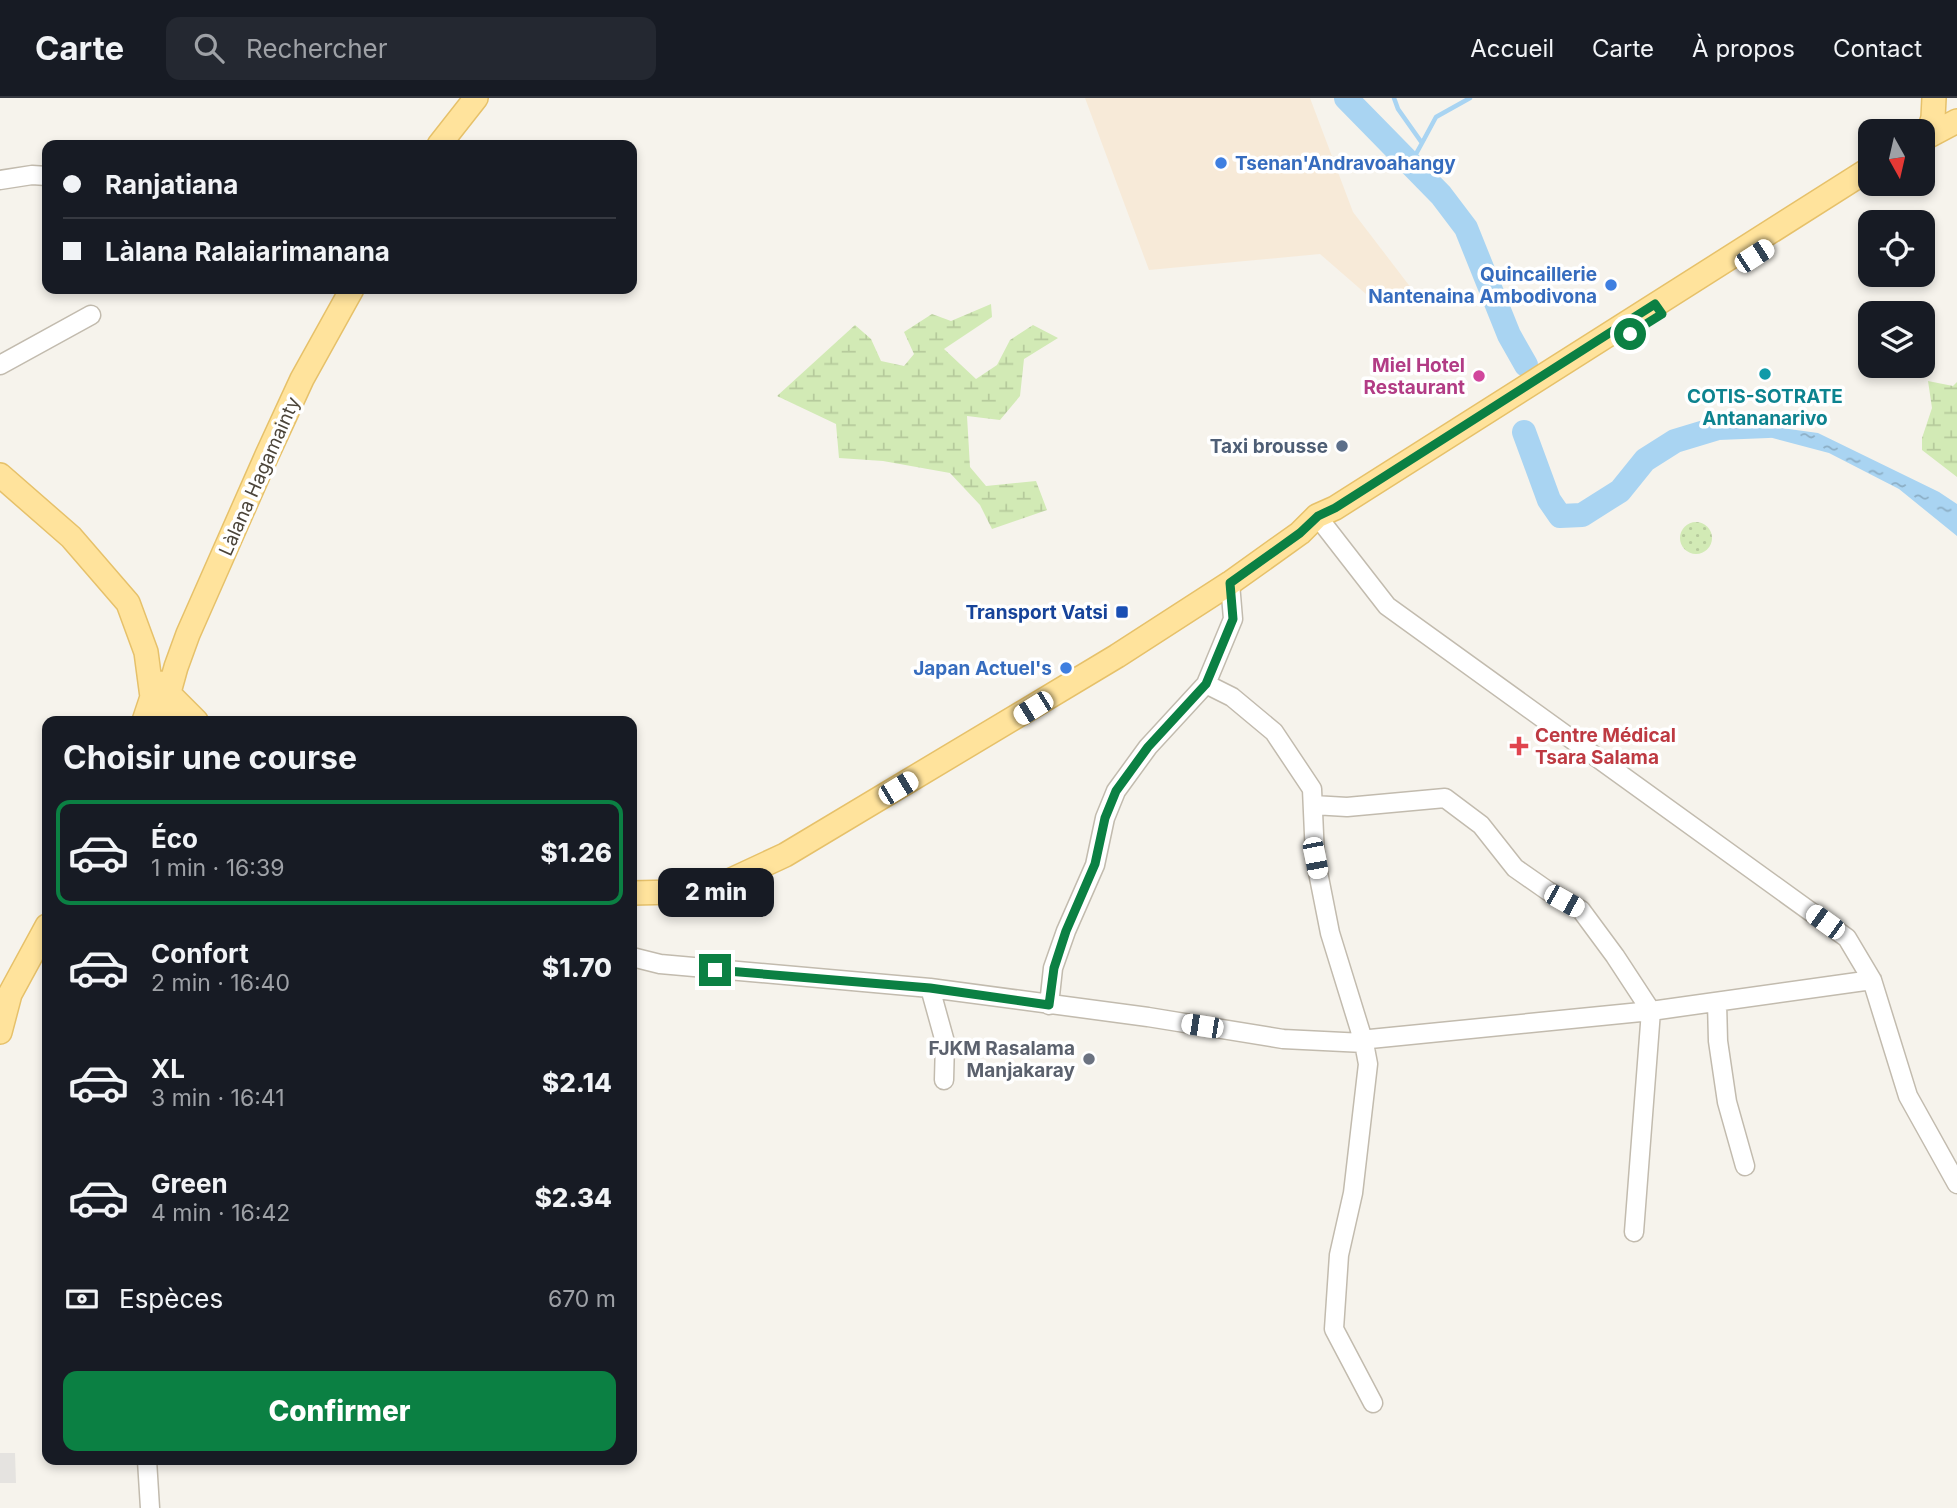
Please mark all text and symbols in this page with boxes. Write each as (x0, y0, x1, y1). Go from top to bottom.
search box (166, 17, 656, 80)
text: Carte (35, 28, 124, 68)
icon: search (190, 29, 228, 67)
text: Rechercher (246, 33, 388, 64)
text: Accueil (1470, 34, 1554, 63)
text: Carte (1592, 34, 1654, 63)
text: À propos (1692, 34, 1795, 63)
text: Contact (1833, 34, 1922, 63)
north arrow (1858, 119, 1936, 196)
map controls (1858, 119, 1935, 378)
place label: Tsenan'Andravoahangy (1235, 152, 1456, 175)
marker: Tsenan'Andravoahangy (1213, 155, 1229, 171)
text: Ranjatiana (105, 169, 238, 200)
button: locate (1858, 210, 1935, 287)
text: Làlana Ralaiarimanana (105, 236, 390, 267)
car (1731, 236, 1778, 276)
place label: Quincaillerie Nantenaina Ambodivona (1368, 263, 1597, 308)
marker: Quincaillerie Nantenaina Ambodivona (1603, 277, 1619, 293)
button: layers (1858, 301, 1935, 378)
route start (1614, 318, 1646, 350)
place label: Miel Hotel Restaurant (1364, 354, 1465, 399)
marker: COTIS-SOTRATE Antananarivo (1757, 366, 1773, 382)
marker: Miel Hotel Restaurant (1471, 368, 1487, 384)
place label: COTIS-SOTRATE Antananarivo (1687, 385, 1843, 430)
street label: Làlana Hagamainty (214, 393, 305, 559)
place label: Taxi brousse (1210, 435, 1328, 458)
marker: Taxi brousse (1334, 438, 1350, 454)
place label: Transport Vatsi (966, 601, 1108, 624)
marker: Transport Vatsi (1114, 604, 1130, 620)
place label: Japan Actuel's (913, 657, 1052, 680)
marker: Japan Actuel's (1058, 660, 1074, 676)
car (1010, 688, 1057, 728)
place label: Centre Médical Tsara Salama (1535, 724, 1676, 769)
marker: Centre Médical Tsara Salama (1509, 736, 1529, 756)
text: Choisir une course (63, 738, 357, 777)
car (875, 768, 922, 808)
icon: car (67, 821, 130, 884)
text: Éco (151, 823, 198, 854)
car (1301, 835, 1330, 881)
text: $1.26 (540, 837, 612, 868)
text: 1 min · 16:39 (151, 854, 284, 882)
callout: 2 min (657, 868, 773, 918)
text: 2 min (685, 878, 747, 906)
car (1541, 882, 1588, 920)
car (1802, 901, 1849, 943)
icon: car (67, 936, 130, 999)
text: Confort (151, 938, 249, 969)
text: $1.70 (542, 952, 612, 983)
route end (699, 954, 731, 986)
text: 2 min · 16:40 (151, 969, 290, 997)
car (1180, 1012, 1225, 1040)
place label: FJKM Rasalama Manjakaray (929, 1037, 1076, 1082)
icon: car (67, 1051, 130, 1114)
marker: FJKM Rasalama Manjakaray (1081, 1051, 1097, 1067)
text: XL (151, 1053, 185, 1084)
text: $2.14 (542, 1067, 612, 1098)
text: 3 min · 16:41 (151, 1084, 285, 1112)
icon: car (67, 1166, 130, 1229)
text: Green (151, 1168, 228, 1199)
text: $2.34 (535, 1182, 612, 1213)
text: 4 min · 16:42 (151, 1199, 290, 1227)
icon: cash (63, 1280, 101, 1318)
text: Espèces (119, 1283, 223, 1314)
text: 670 m (548, 1285, 616, 1313)
button: Confirmer (63, 1371, 616, 1451)

